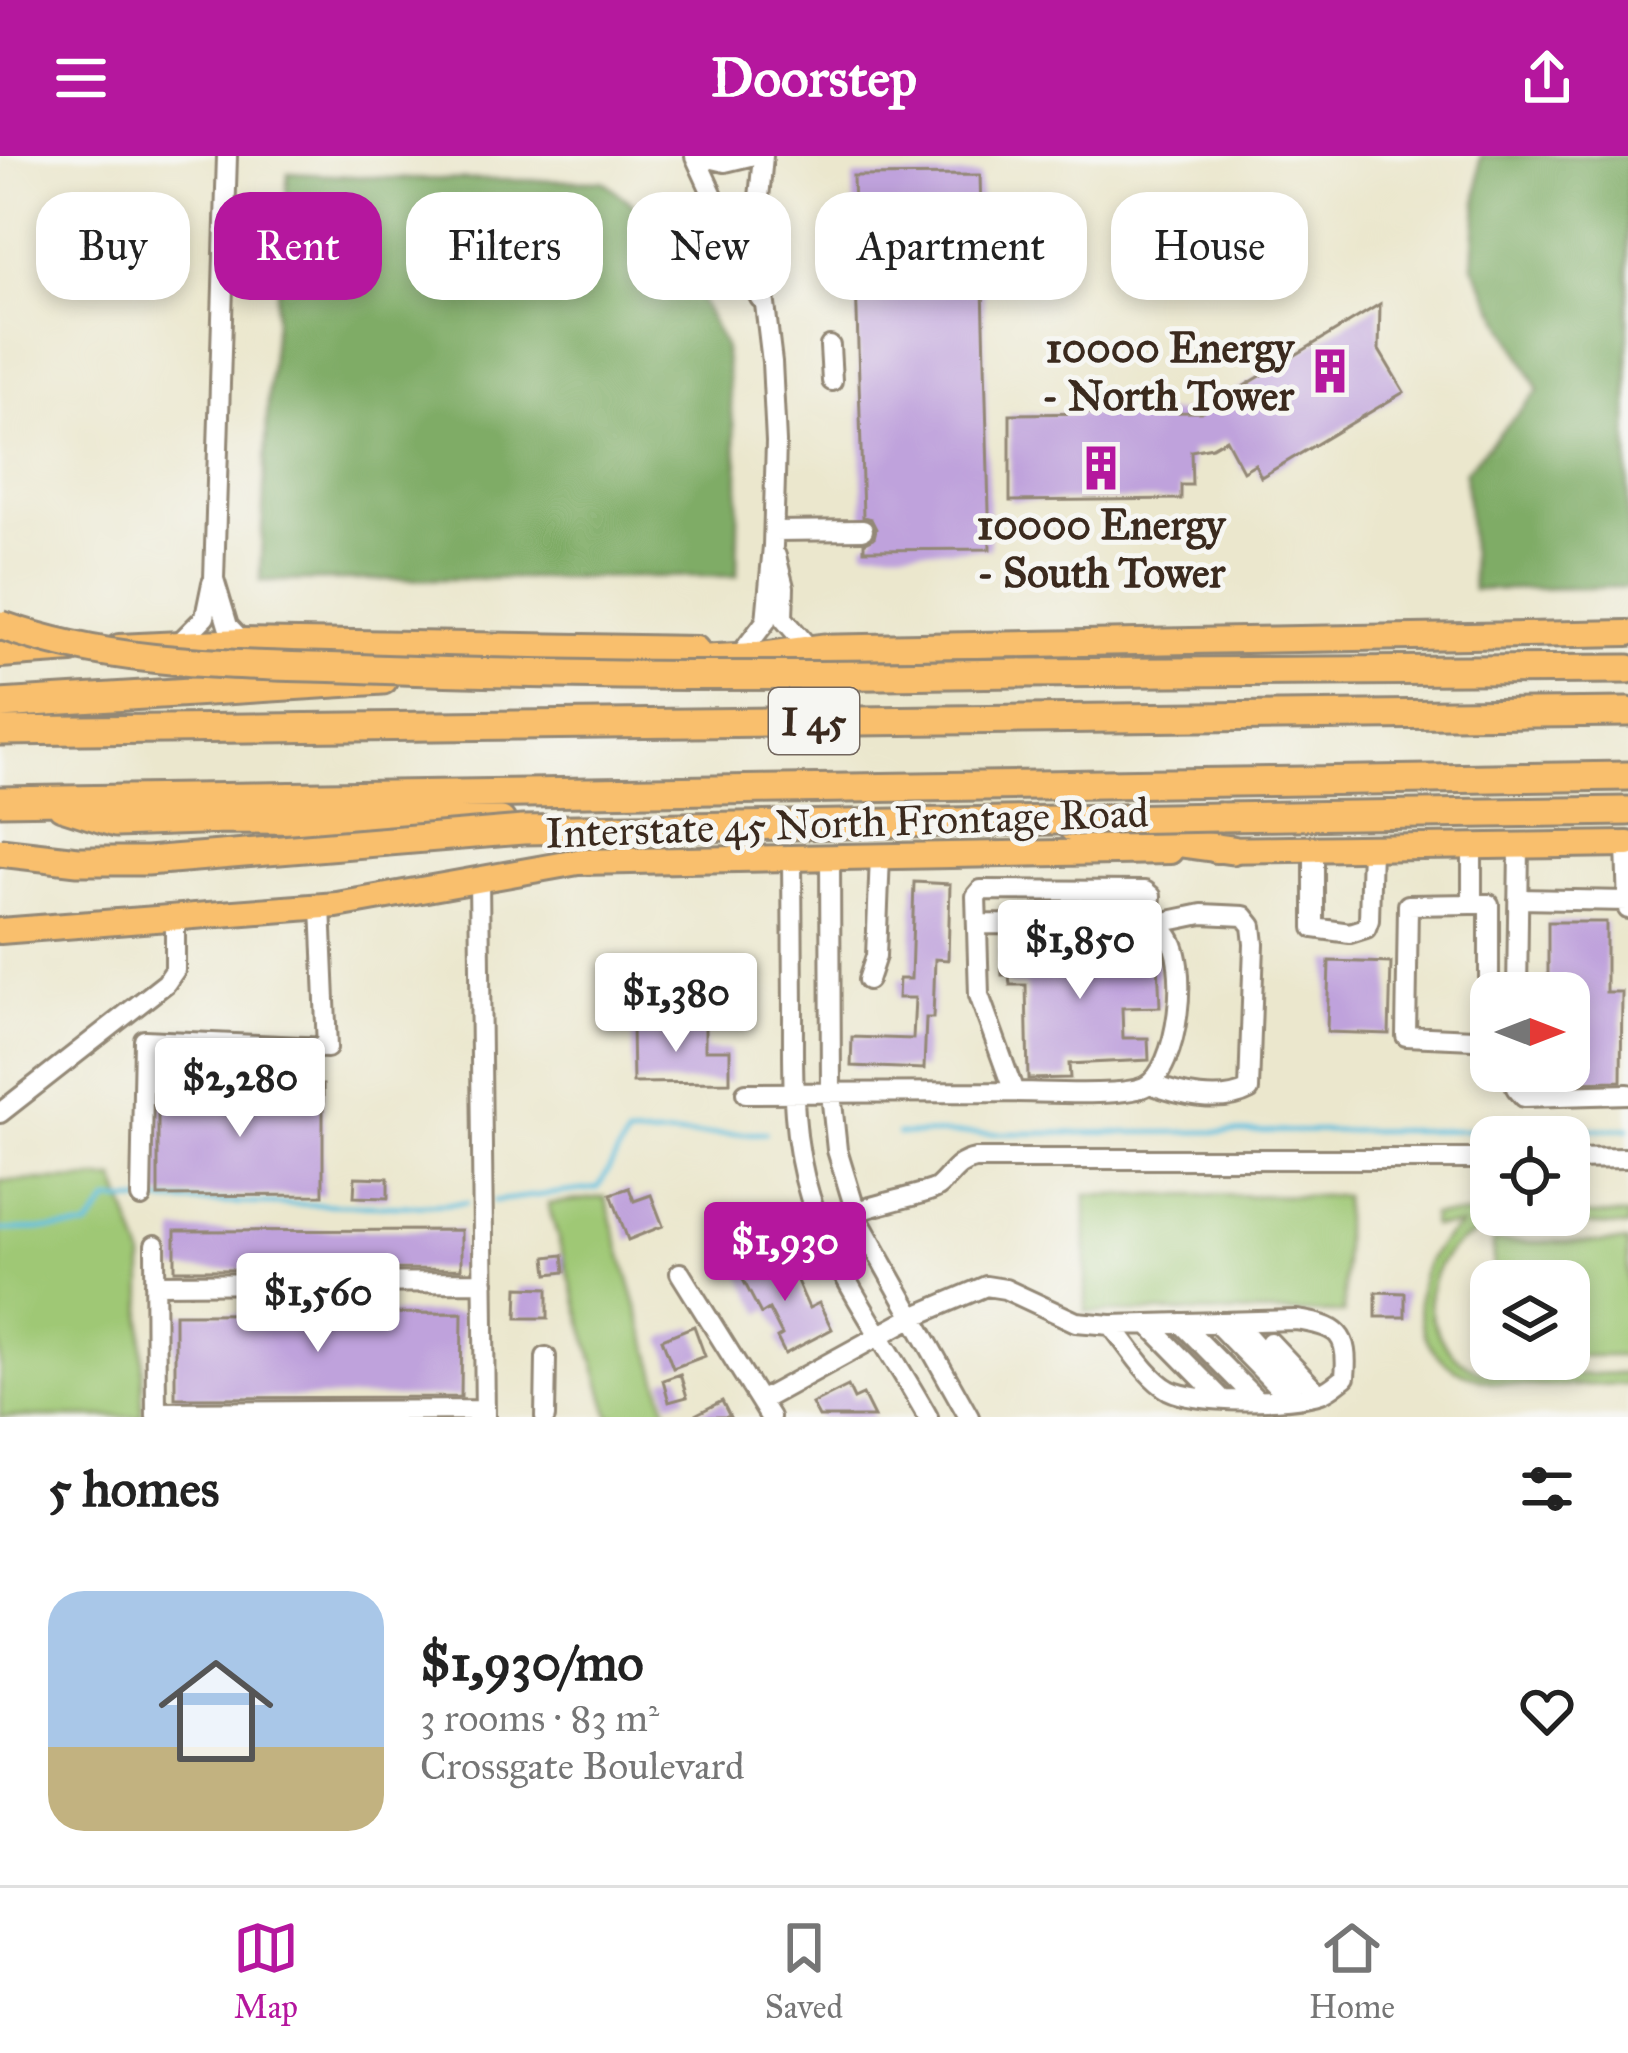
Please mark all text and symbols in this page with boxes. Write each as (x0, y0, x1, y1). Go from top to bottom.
icon: menu (48, 45, 114, 111)
text: Doorstep (711, 45, 917, 111)
icon: share (1514, 45, 1580, 111)
chip: Buy (36, 192, 190, 300)
chip: Rent (214, 192, 382, 300)
chip: Filters (406, 192, 603, 300)
chip: New (627, 192, 791, 300)
chip: Apartment (815, 192, 1087, 300)
chip: House (1111, 192, 1308, 300)
place label: 10000 Energy - North Tower (1042, 322, 1295, 422)
building icon: 10000 Energy - North Tower (1305, 346, 1355, 396)
building icon: 10000 Energy - South Tower (1076, 443, 1126, 493)
place label: 10000 Energy - South Tower (977, 499, 1227, 599)
road number: I 45 (769, 688, 859, 754)
street label: Interstate 45 North Frontage Road (545, 786, 1149, 860)
pin: $1,850 (982, 900, 1178, 1002)
text: $1,850 (1025, 915, 1135, 963)
pin: $1,380 (578, 953, 774, 1055)
text: $1,380 (622, 968, 730, 1016)
north arrow (1470, 972, 1590, 1092)
map controls (1470, 972, 1590, 1380)
pin: $2,280 (142, 1038, 338, 1140)
text: $2,280 (182, 1053, 298, 1101)
button: locate (1470, 1116, 1590, 1236)
pin: $1,930 (687, 1202, 883, 1304)
text: $1,930 (731, 1217, 839, 1265)
pin: $1,560 (220, 1253, 416, 1355)
button: layers (1470, 1260, 1590, 1380)
text: $1,560 (263, 1268, 373, 1316)
icon: filters (1514, 1456, 1580, 1522)
text: 5 homes (48, 1458, 219, 1520)
text: $1,930/mo (420, 1632, 644, 1694)
icon: home (144, 1639, 288, 1783)
icon: heart (1514, 1678, 1580, 1744)
text: 3 rooms · 83 m² (420, 1694, 659, 1742)
text: Crossgate Boulevard (420, 1742, 745, 1790)
tab: Map (233, 1915, 299, 2027)
tab: Saved (765, 1915, 843, 2027)
tab: Home (1309, 1915, 1395, 2027)

